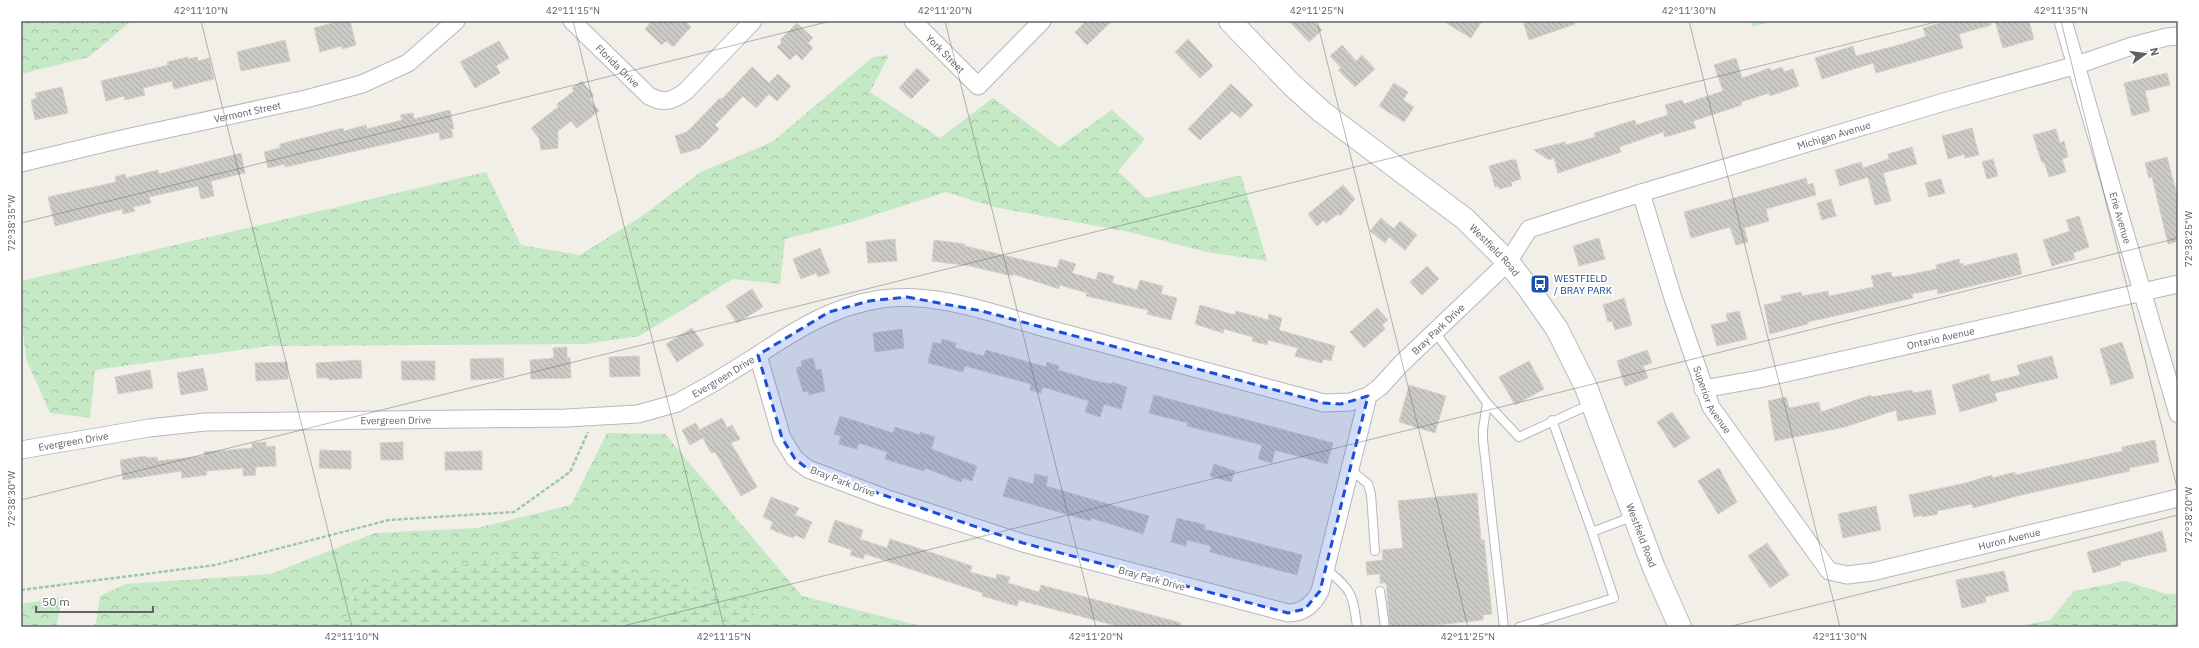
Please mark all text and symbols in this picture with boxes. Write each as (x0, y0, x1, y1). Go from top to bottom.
text: 42°11'10"N (174, 4, 228, 17)
text: 42°11'15"N (546, 4, 600, 17)
text: 42°11'20"N (918, 4, 972, 17)
text: 42°11'25"N (1290, 4, 1344, 17)
text: 42°11'30"N (1662, 4, 1716, 17)
text: 42°11'35"N (2034, 4, 2088, 17)
street label: York Street (923, 32, 968, 76)
north arrow (2125, 34, 2165, 74)
street label: Florida Drive (593, 42, 643, 91)
text: N (2147, 46, 2162, 57)
street label: Vermont Street (213, 99, 283, 126)
street label: Michigan Avenue (1796, 118, 1873, 153)
street label: Erie Avenue (2106, 190, 2134, 246)
text: 72°38'35"W (5, 195, 18, 251)
text: 72°38'25"W (2182, 211, 2195, 267)
street label: Westfield Road (1467, 221, 1523, 279)
place label: WESTFIELD / BRAY PARK (1554, 272, 1613, 297)
bus stop icon: WESTFIELD / BRAY PARK (1529, 273, 1551, 295)
street label: Bray Park Drive (1409, 300, 1468, 358)
street label: Ontario Avenue (1905, 324, 1976, 352)
street label: Evergreen Drive (690, 353, 757, 401)
street label: Superior Avenue (1690, 364, 1734, 437)
street label: Evergreen Drive (360, 413, 432, 427)
street label: Evergreen Drive (37, 429, 110, 454)
street label: Bray Park Drive (808, 463, 878, 500)
text: 72°38'30"W (5, 471, 18, 527)
text: 72°38'20"W (2182, 487, 2195, 543)
street label: Westfield Road (1623, 501, 1659, 569)
street label: Huron Avenue (1977, 525, 2042, 553)
street label: Bray Park Drive (1117, 563, 1187, 594)
scale bar (36, 588, 153, 614)
text: 50 m (42, 594, 70, 609)
text: 42°11'10"N (325, 630, 379, 643)
text: 42°11'15"N (697, 630, 751, 643)
text: 42°11'20"N (1069, 630, 1123, 643)
text: 42°11'25"N (1441, 630, 1495, 643)
text: 42°11'30"N (1813, 630, 1867, 643)

